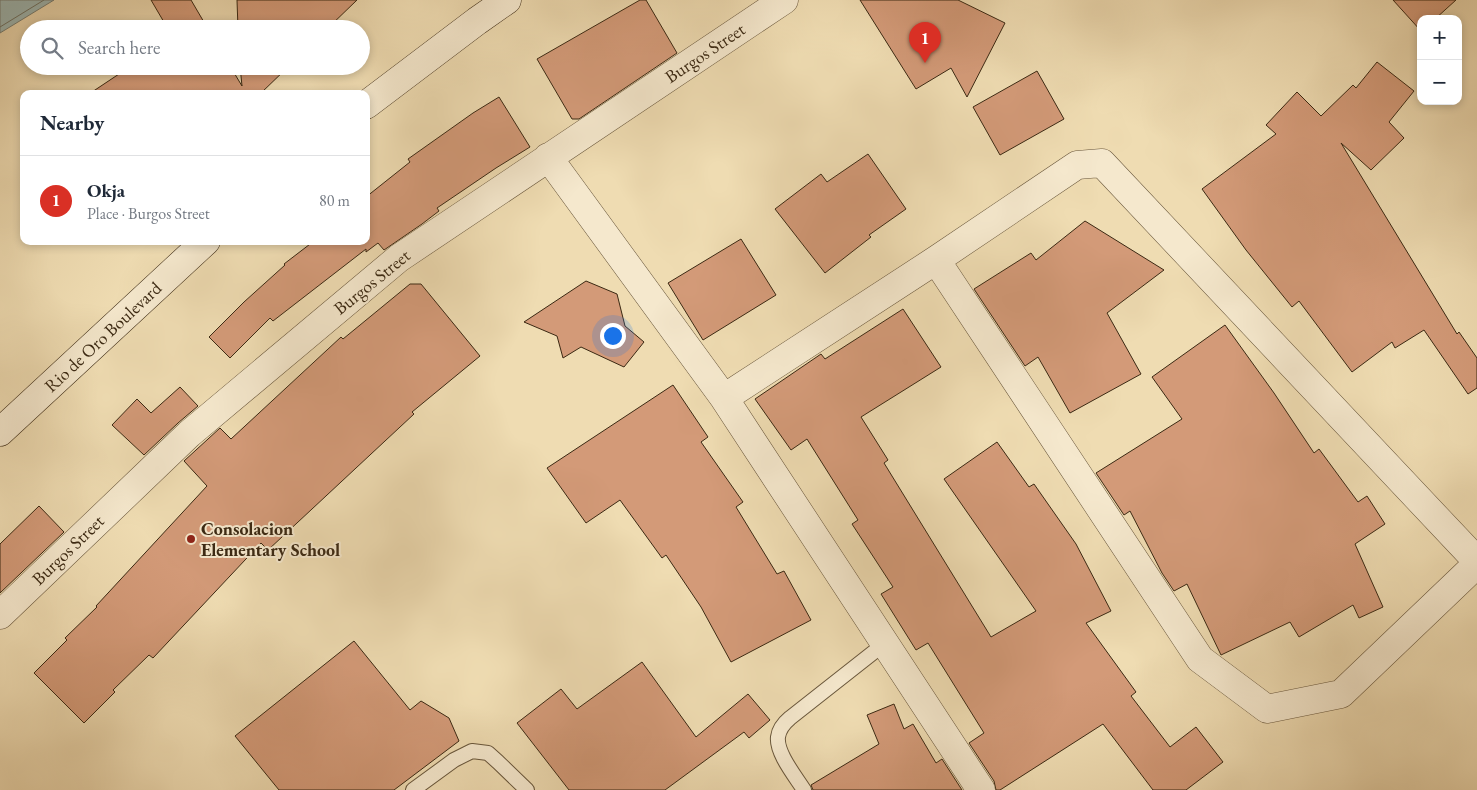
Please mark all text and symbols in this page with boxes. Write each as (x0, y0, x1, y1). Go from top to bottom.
map controls (1417, 15, 1462, 105)
button: + (1417, 15, 1462, 60)
street label: Burgos Street (660, 17, 749, 88)
search box (20, 20, 370, 75)
pin: 1 (909, 22, 941, 63)
icon: search (38, 34, 66, 62)
text: Search here (78, 35, 160, 60)
button: − (1417, 60, 1462, 105)
text: Nearby (40, 109, 104, 136)
text: Okja (87, 178, 125, 203)
text: 1 (52, 190, 60, 211)
text: 80 m (319, 190, 350, 211)
text: Place · Burgos Street (87, 203, 210, 224)
street label: Burgos Street (329, 244, 415, 319)
street label: Rio de Oro Boulevard (39, 276, 167, 397)
your location (600, 323, 626, 349)
street label: Burgos Street (27, 509, 109, 590)
place label: Consolacion Elementary School (201, 517, 340, 561)
marker: Consolacion Elementary School (185, 533, 197, 545)

